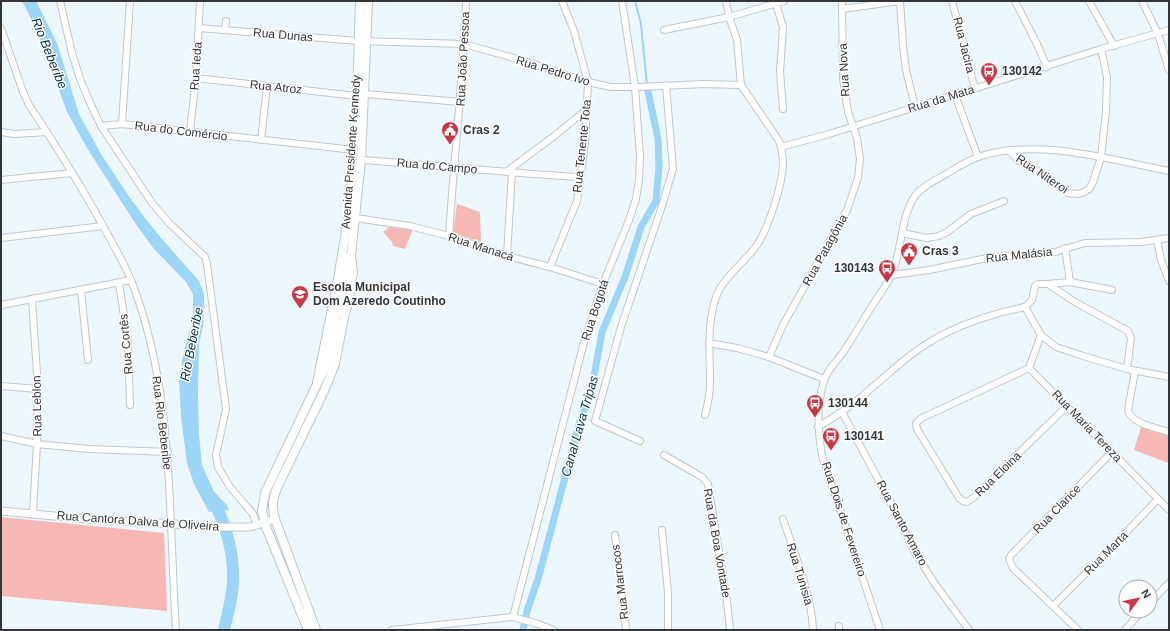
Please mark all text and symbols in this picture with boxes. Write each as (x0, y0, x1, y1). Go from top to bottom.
street label: Rua João Pessoa (454, 11, 472, 107)
street label: Rua Jacira (950, 15, 978, 75)
water label: Rio Beberibe (29, 16, 71, 91)
street label: Rua Dunas (252, 25, 314, 45)
street label: Rua Ieda (187, 41, 205, 91)
street label: Rua Nova (836, 43, 852, 97)
street label: Rua Pedro Ivo (514, 53, 592, 89)
bus stop icon: 130142 (979, 61, 999, 86)
place label: 130142 (1002, 64, 1042, 78)
street label: Avenida Presidente Kennedy (339, 74, 363, 230)
street label: Rua Atroz (249, 77, 303, 97)
street label: Rua da Mata (906, 82, 976, 116)
street label: Rua Tenente Tota (570, 98, 594, 193)
street label: Rua do Comércio (134, 118, 229, 144)
public building icon: Cras 2 (440, 120, 460, 145)
place label: Cras 2 (463, 123, 500, 137)
street label: Rua Niteroi (1013, 151, 1071, 197)
street label: Rua do Campo (396, 156, 478, 177)
street label: Rua Patagônia (800, 212, 851, 288)
street label: Rua Manacá (446, 230, 516, 264)
public building icon: Cras 3 (899, 241, 919, 266)
place label: Cras 3 (922, 244, 959, 258)
street label: Rua Malásia (985, 245, 1053, 265)
bus stop icon: 130143 (877, 258, 897, 283)
place label: 130143 (834, 261, 874, 275)
street label: Rua Bogotá (579, 277, 612, 342)
place label: Escola Municipal Dom Azeredo Coutinho (313, 280, 446, 308)
school or university icon: Escola Municipal Dom Azeredo Coutinho (290, 284, 310, 309)
water label: Rio Beberibe (177, 306, 206, 382)
street label: Rua Cortês (116, 313, 136, 375)
water label: Canal Lava Tripas (558, 373, 601, 478)
street label: Rua Leblon (29, 375, 45, 437)
street label: Rua Rio Beberibe (149, 375, 175, 471)
street label: Rua Maria Tereza (1049, 387, 1125, 465)
bus stop icon: 130144 (805, 393, 825, 418)
place label: 130144 (828, 396, 868, 410)
bus stop icon: 130141 (821, 426, 841, 451)
place label: 130141 (844, 429, 884, 443)
street label: Rua Eloina (972, 448, 1024, 499)
street label: Rua Dois de Fevereiro (819, 460, 869, 579)
street label: Rua Santo Amaro (874, 478, 931, 568)
street label: Rua Clarice (1030, 481, 1084, 536)
street label: Rua da Boa Vontade (700, 487, 734, 599)
street label: Rua Cantora Dalva de Oliveira (56, 508, 220, 534)
street label: Rua Marta (1081, 528, 1131, 578)
street label: Rua Tunísia (784, 541, 816, 607)
street label: Rua Marrocos (608, 544, 632, 620)
north arrow (1118, 579, 1158, 619)
text: N (1139, 587, 1154, 600)

